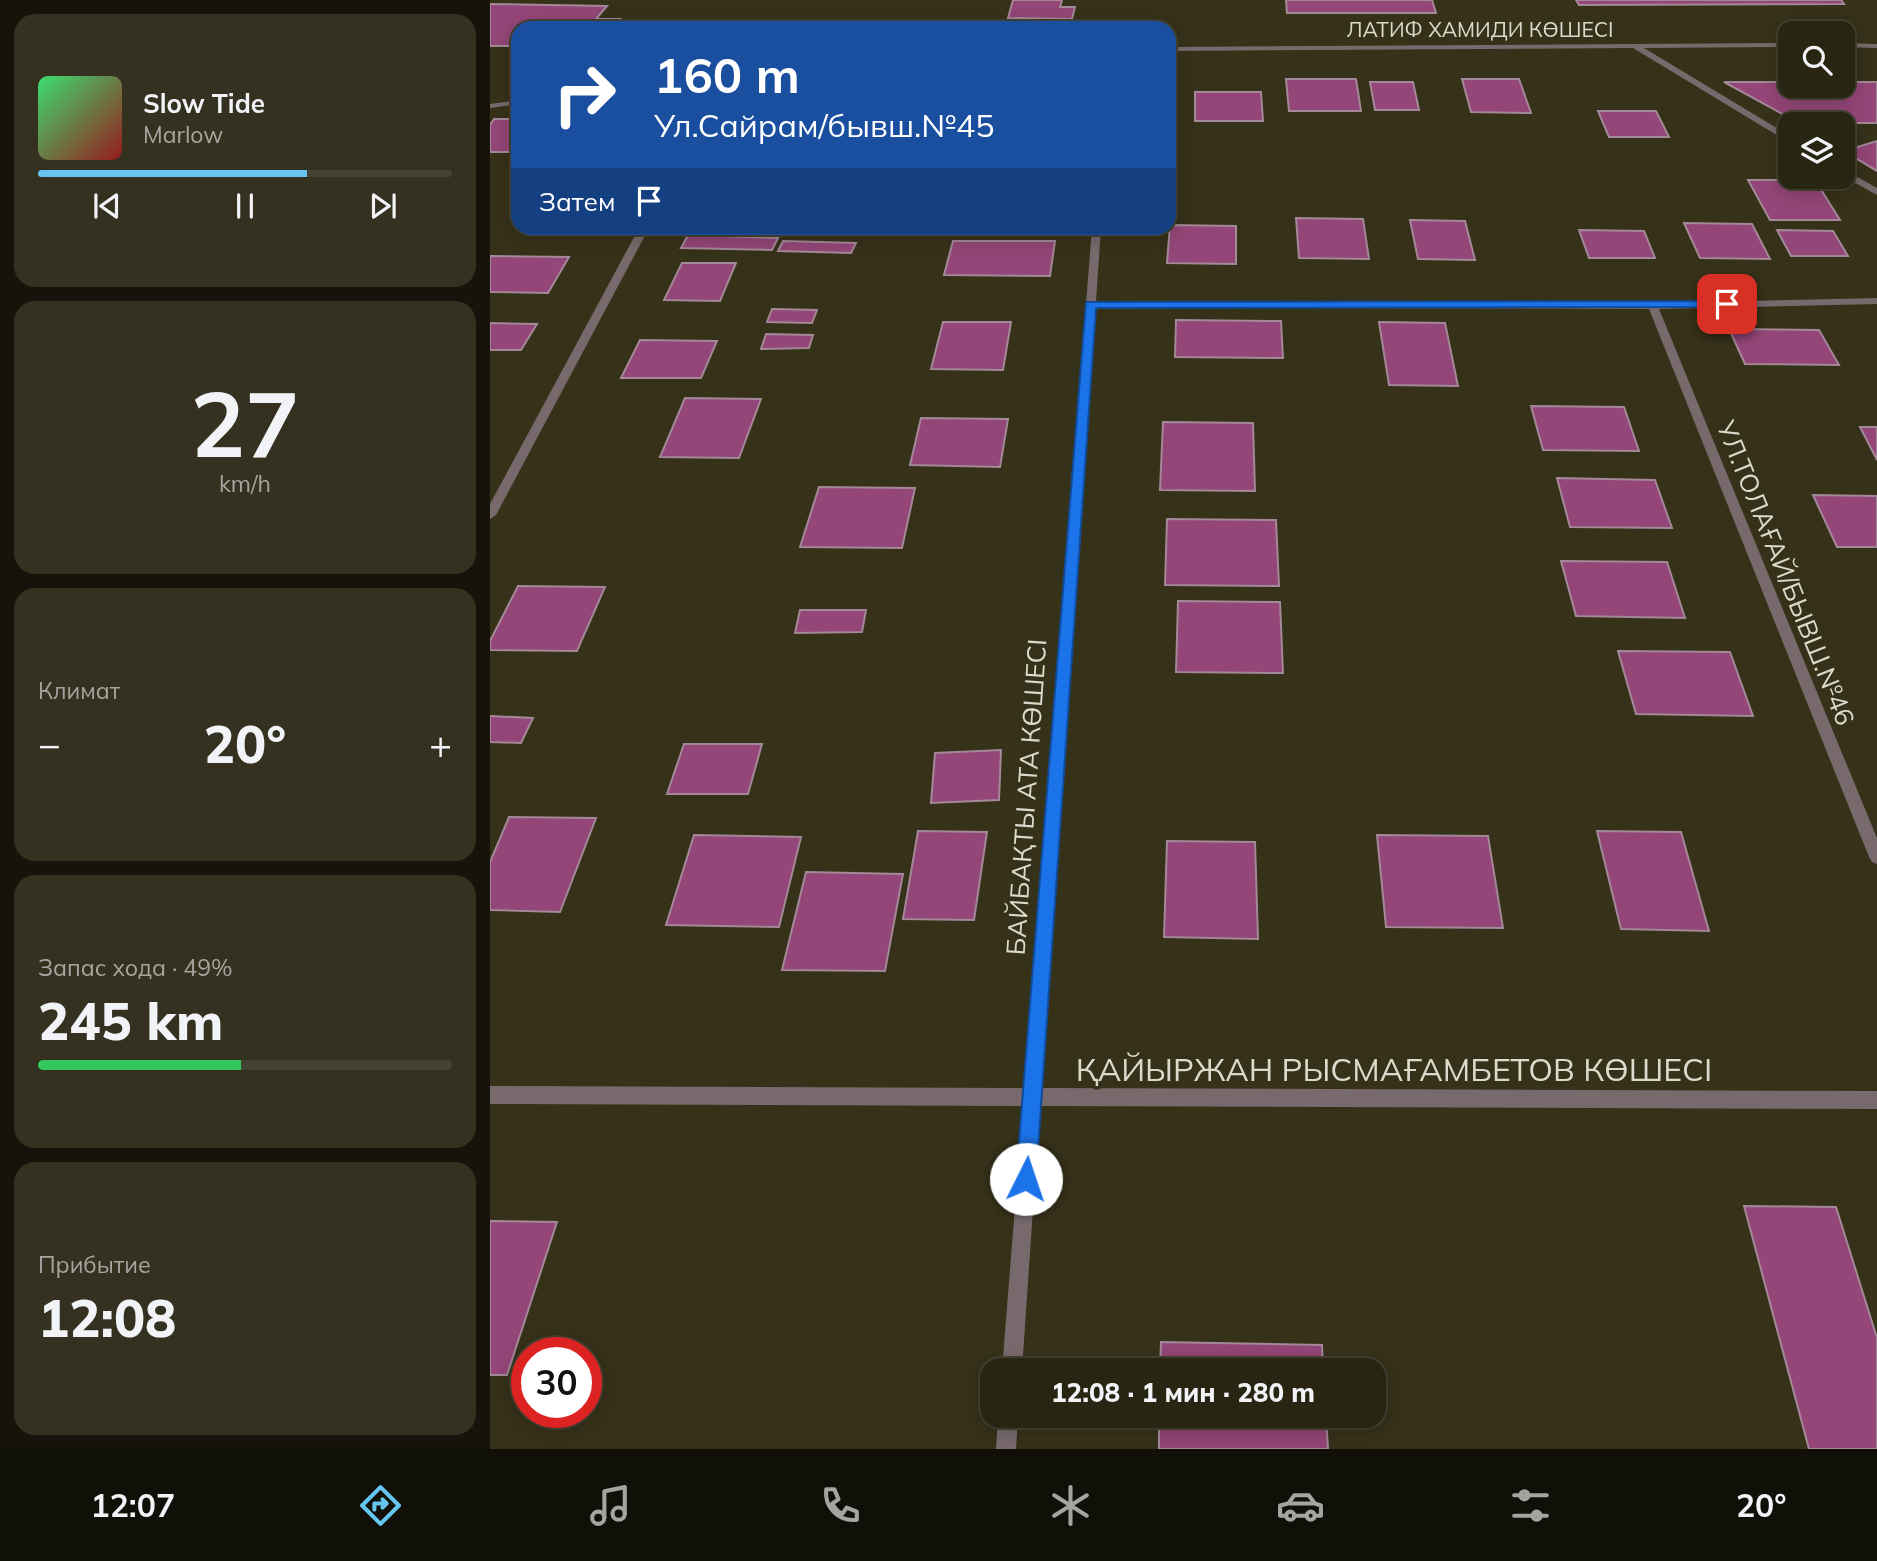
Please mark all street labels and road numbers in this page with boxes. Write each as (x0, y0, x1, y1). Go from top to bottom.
street label: ЛАТИФ ХАМИДИ КӨШЕСІ (1346, 16, 1614, 42)
street label: УЛ.ТОЛАҒАЙ/БЫВШ.№46 (1709, 415, 1862, 730)
street label: БАЙБАҚТЫ АТА КӨШЕСІ (998, 638, 1054, 956)
street label: ҚАЙЫРЖАН РЫСМАҒАМБЕТОВ КӨШЕСІ (1076, 1049, 1712, 1089)

